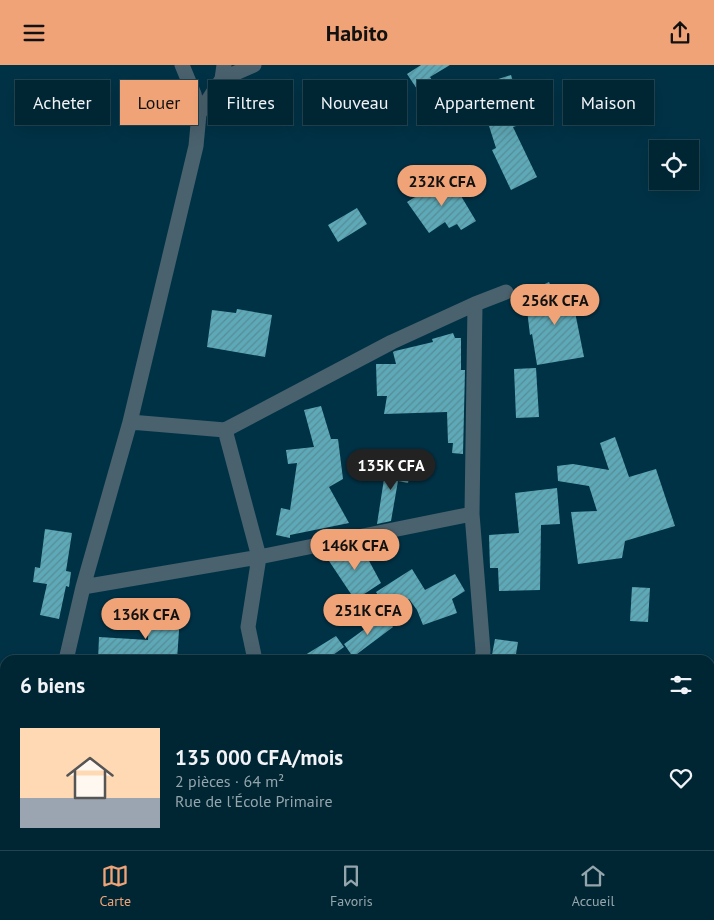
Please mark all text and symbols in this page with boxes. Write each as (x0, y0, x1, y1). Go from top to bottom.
icon: menu (20, 19, 48, 47)
text: Habito (326, 19, 388, 47)
icon: share (666, 19, 694, 47)
chip: Acheter (15, 80, 110, 125)
chip: Louer (120, 80, 198, 125)
chip: Filtres (208, 80, 293, 125)
chip: Nouveau (303, 80, 407, 125)
chip: Appartement (417, 80, 553, 125)
chip: Maison (563, 80, 654, 125)
map controls (649, 140, 699, 190)
button: locate (649, 140, 699, 190)
pin: 232K CFA (390, 165, 494, 207)
text: 232K CFA (408, 171, 476, 191)
pin: 256K CFA (503, 283, 607, 326)
text: 256K CFA (521, 290, 589, 310)
pin: 135K CFA (339, 449, 443, 491)
text: 135K CFA (357, 455, 425, 475)
pin: 146K CFA (303, 529, 407, 571)
text: 146K CFA (321, 535, 389, 555)
pin: 251K CFA (316, 593, 420, 636)
pin: 136K CFA (94, 597, 198, 640)
text: 251K CFA (334, 600, 402, 620)
text: 136K CFA (112, 604, 180, 624)
icon: filters (667, 671, 695, 699)
text: 6 biens (20, 672, 85, 699)
text: 135 000 CFA/mois (175, 744, 343, 771)
icon: home (60, 748, 120, 808)
icon: heart (667, 764, 695, 792)
text: 2 pièces · 64 m² (175, 771, 284, 791)
text: Rue de l'École Primaire (175, 791, 333, 811)
tab: Carte (99, 862, 131, 910)
tab: Favoris (330, 862, 373, 910)
tab: Accueil (572, 862, 615, 910)

